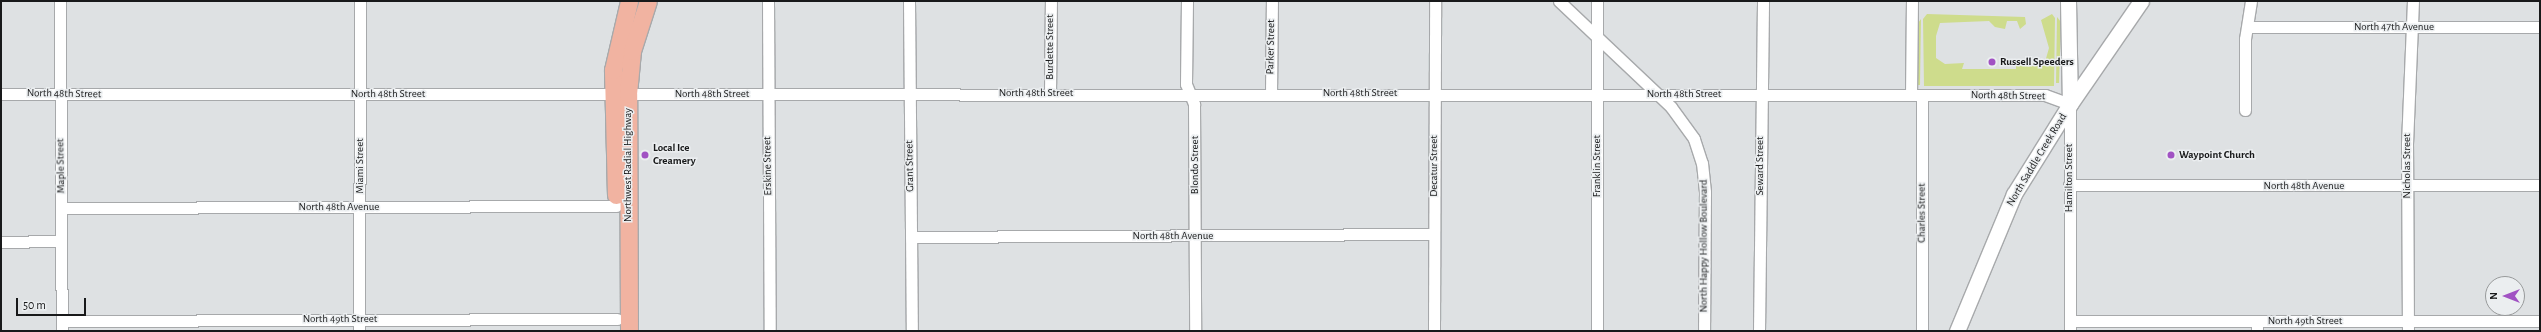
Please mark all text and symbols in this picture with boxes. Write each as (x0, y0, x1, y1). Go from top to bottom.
street label: Burdette Street (1043, 14, 1057, 80)
street label: Parker Street (1264, 19, 1278, 75)
street label: North 47th Avenue (2354, 20, 2434, 34)
place label: Russell Speeders (2000, 55, 2074, 69)
marker: Russell Speeders (1987, 57, 1997, 67)
street label: North 48th Street (999, 86, 1073, 100)
street label: North 48th Street (1323, 86, 1397, 100)
street label: North 48th Street (27, 87, 101, 101)
street label: North 48th Street (351, 87, 425, 101)
street label: North 48th Street (675, 87, 749, 101)
street label: North 48th Street (1647, 87, 1721, 101)
street label: North 48th Street (1971, 89, 2045, 103)
street label: Northwest Radial Highway (621, 108, 635, 222)
street label: North Saddle Creek Road (2004, 111, 2070, 209)
street label: Nicholas Street (2400, 133, 2414, 199)
street label: Decatur Street (1427, 135, 1441, 197)
street label: Franklin Street (1590, 135, 1604, 197)
street label: Erskine Street (761, 136, 775, 196)
street label: Blondo Street (1188, 136, 1202, 194)
street label: Seward Street (1753, 136, 1767, 196)
street label: Miami Street (353, 138, 367, 194)
street label: Maple Street (54, 139, 68, 193)
street label: Grant Street (903, 140, 917, 192)
place label: Local Ice Creamery (653, 142, 696, 168)
street label: Hamilton Street (2062, 144, 2076, 212)
place label: Waypoint Church (2179, 148, 2255, 162)
marker: Local Ice Creamery (640, 150, 650, 160)
marker: Waypoint Church (2166, 150, 2176, 160)
street label: North Happy Hollow Boulevard (1697, 179, 1711, 313)
street label: North 48th Avenue (2264, 179, 2344, 193)
street label: Charles Street (1915, 183, 1929, 243)
street label: North 48th Avenue (299, 200, 379, 214)
street label: North 48th Avenue (1133, 229, 1213, 243)
north arrow (2485, 276, 2525, 316)
scale bar (18, 290, 88, 316)
text: N (2488, 292, 2499, 300)
text: 50 m (23, 299, 46, 311)
street label: North 49th Street (303, 312, 377, 326)
street label: North 49th Street (2268, 314, 2342, 328)

